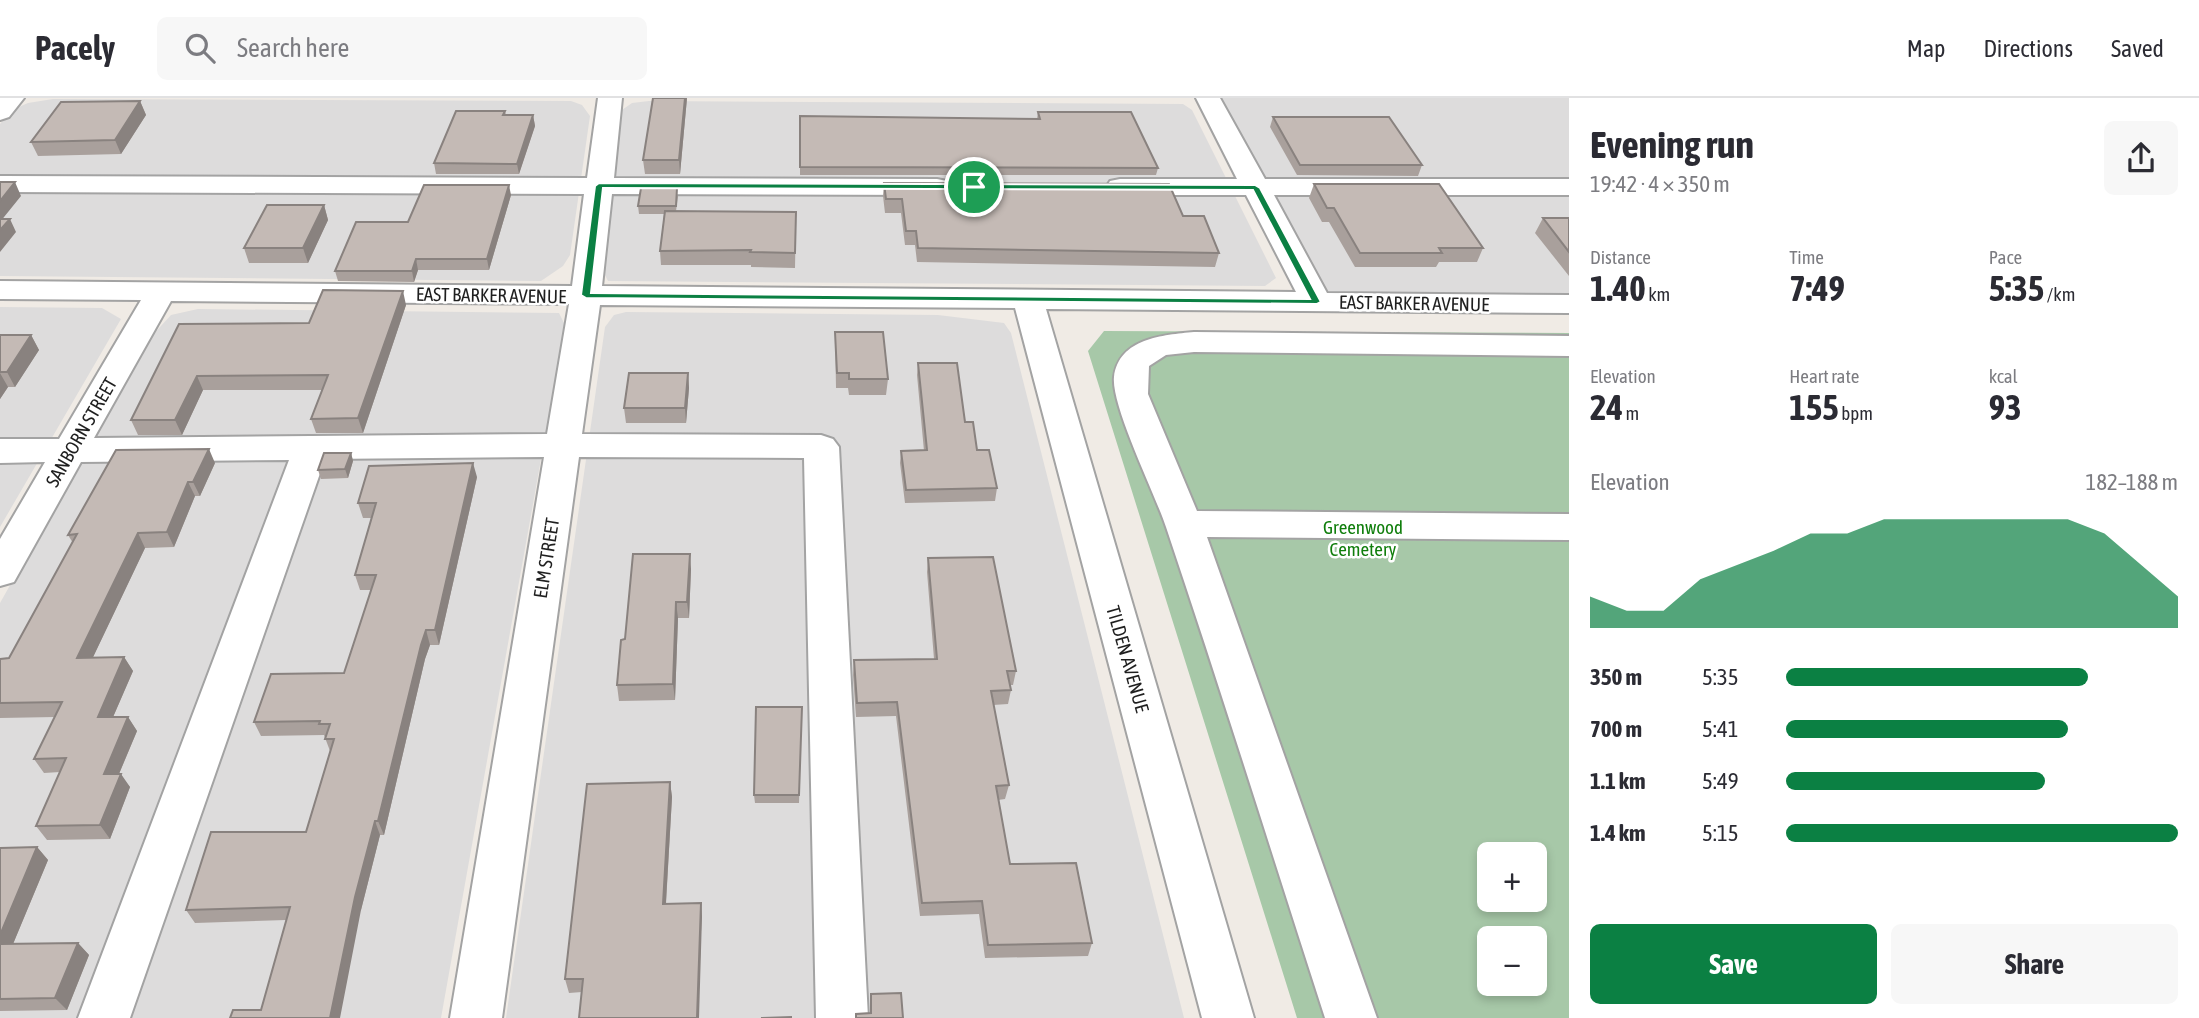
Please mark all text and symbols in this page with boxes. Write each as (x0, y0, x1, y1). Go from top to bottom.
search box (157, 17, 647, 80)
text: Pacely (35, 29, 115, 67)
icon: search (181, 29, 219, 67)
text: Search here (237, 33, 349, 63)
text: Map (1907, 35, 1945, 62)
text: Directions (1983, 35, 2073, 62)
text: Saved (2111, 35, 2164, 62)
button: share (2104, 121, 2178, 195)
text: Evening run (1590, 123, 1754, 166)
pin (944, 157, 1004, 217)
icon: arrive (955, 168, 993, 206)
text: 19:42 · 4 × 350 m (1590, 171, 1730, 197)
text: Distance (1590, 246, 1651, 268)
text: Time (1789, 246, 1824, 268)
text: Pace (1989, 246, 2022, 268)
text: 1.40 (1590, 268, 1646, 308)
text: 7:49 (1789, 268, 1845, 308)
text: 5:35 (1989, 268, 2044, 308)
street label: EAST BARKER AVENUE (416, 283, 566, 307)
text: km (1646, 283, 1670, 305)
text: /km (2044, 283, 2075, 305)
street label: EAST BARKER AVENUE (1339, 291, 1489, 315)
text: Elevation (1590, 365, 1656, 387)
text: Heart rate (1789, 365, 1859, 387)
text: kcal (1989, 365, 2018, 387)
street label: SANBORN STREET (41, 373, 121, 490)
text: 24 (1590, 387, 1623, 427)
text: 155 (1789, 387, 1839, 427)
text: 93 (1989, 387, 2022, 427)
text: m (1623, 402, 1639, 424)
text: bpm (1839, 402, 1873, 424)
text: Elevation (1590, 469, 1670, 495)
text: 182–188 m (2085, 469, 2178, 495)
street label: ELM STREET (529, 516, 563, 600)
park label: Greenwood Cemetery (1323, 516, 1403, 560)
street label: TILDEN AVENUE (1102, 603, 1154, 715)
text: 350 m (1590, 664, 1642, 690)
text: 5:35 (1702, 664, 1739, 690)
text: 700 m (1590, 716, 1642, 742)
text: 5:41 (1702, 716, 1739, 742)
text: 1.1 km (1590, 768, 1646, 794)
text: 5:49 (1702, 768, 1739, 794)
text: 1.4 km (1590, 820, 1646, 846)
text: 5:15 (1702, 820, 1739, 846)
map controls (1477, 842, 1547, 996)
button: + (1477, 842, 1547, 912)
button: Save (1590, 924, 1877, 1004)
button: Share (1891, 924, 2178, 1004)
button: − (1477, 926, 1547, 996)

